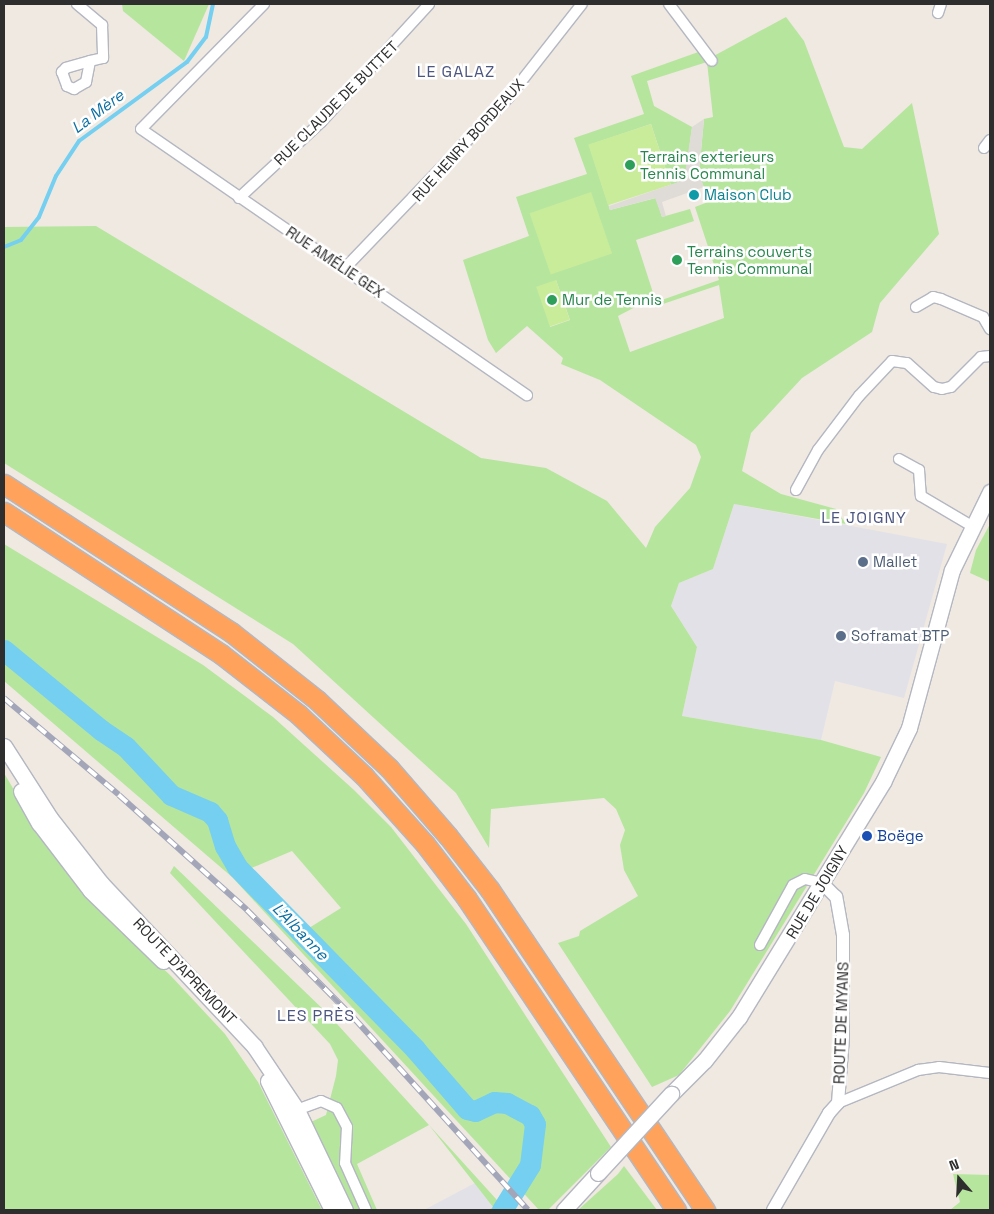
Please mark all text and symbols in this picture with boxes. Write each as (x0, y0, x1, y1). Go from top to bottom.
street label: RUE CLAUDE DE BUTTET (270, 37, 402, 169)
district label: LE GALAZ (416, 62, 496, 82)
street label: RUE HENRY BORDEAUX (408, 75, 528, 205)
water label: La Mère (68, 86, 128, 138)
place label: Terrains exterieurs Tennis Communal (640, 147, 774, 182)
marker: Terrains exterieurs Tennis Communal (624, 159, 636, 171)
place label: Maison Club (704, 186, 792, 204)
marker: Maison Club (688, 189, 700, 201)
street label: RUE AMÉLIE GEX (282, 222, 388, 302)
place label: Terrains couverts Tennis Communal (687, 242, 812, 277)
marker: Terrains couverts Tennis Communal (671, 254, 683, 266)
place label: Mur de Tennis (562, 291, 662, 309)
marker: Mur de Tennis (546, 294, 558, 306)
district label: LE JOIGNY (820, 508, 908, 528)
place label: Mallet (873, 553, 917, 571)
marker: Mallet (857, 556, 869, 568)
place label: Soframat BTP (851, 627, 949, 645)
marker: Soframat BTP (835, 630, 847, 642)
place label: Boëge (877, 827, 924, 845)
marker: Boëge (861, 830, 873, 842)
street label: RUE DE JOIGNY (782, 842, 852, 942)
water label: L'Albanne (268, 899, 332, 965)
street label: ROUTE D'APREMONT (130, 914, 240, 1028)
street label: ROUTE DE MYANS (830, 962, 852, 1084)
district label: LES PRÈS (276, 1006, 356, 1026)
north arrow (934, 1154, 984, 1204)
text: N (947, 1155, 961, 1175)

